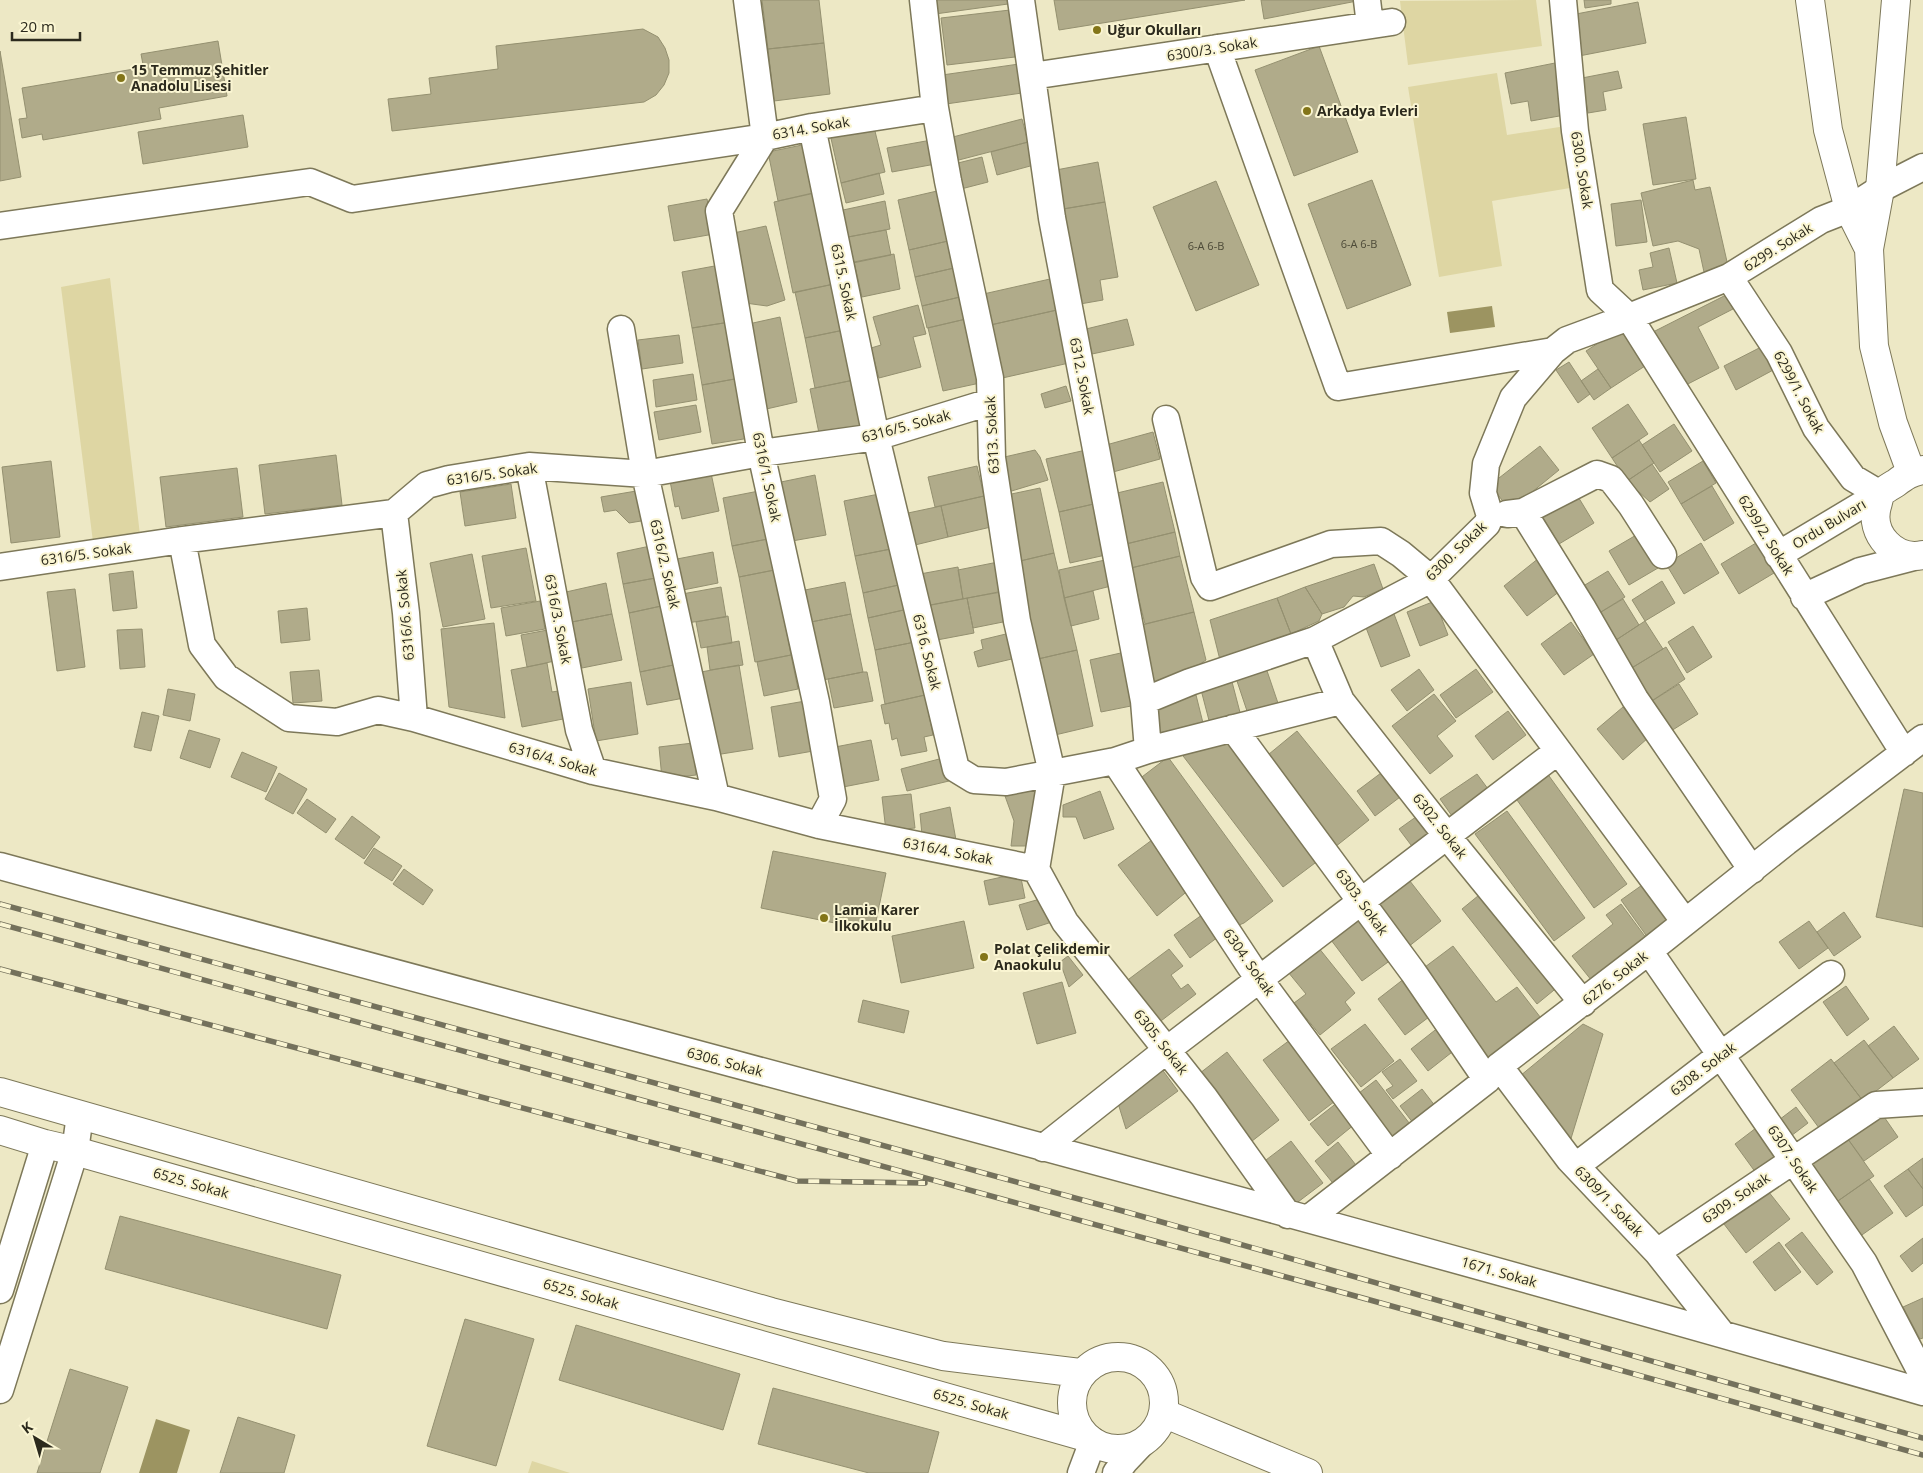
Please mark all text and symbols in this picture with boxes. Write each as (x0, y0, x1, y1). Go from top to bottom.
scale bar (12, 10, 80, 42)
text: 20 m (20, 16, 55, 36)
place label: Uğur Okulları (1107, 20, 1201, 39)
marker: Uğur Okulları (1091, 24, 1103, 36)
street label: 6300/3. Sokak (1165, 32, 1259, 65)
place label: 15 Temmuz Şehitler Anadolu Lisesi (131, 60, 269, 95)
marker: 15 Temmuz Şehitler Anadolu Lisesi (115, 72, 127, 84)
place label: Arkadya Evleri (1317, 101, 1418, 120)
marker: Arkadya Evleri (1301, 105, 1313, 117)
street label: 6314. Sokak (771, 111, 852, 144)
street label: 6300. Sokak (1567, 130, 1598, 211)
street label: 6299. Sokak (1740, 218, 1816, 275)
house number: 6-A 6-B (1341, 236, 1377, 251)
house number: 6-A 6-B (1188, 238, 1224, 253)
street label: 6315. Sokak (827, 242, 862, 323)
street label: 6312. Sokak (1066, 336, 1099, 417)
street label: 6299/1. Sokak (1770, 347, 1830, 437)
street label: 6313. Sokak (980, 395, 1003, 474)
street label: 6316/5. Sokak (859, 404, 953, 446)
street label: 6316/1. Sokak (749, 430, 786, 524)
street label: 6316/5. Sokak (446, 458, 539, 489)
street label: 6299/2. Sokak (1734, 491, 1799, 579)
street label: Ordu Bulvarı (1788, 494, 1869, 553)
street label: 6300. Sokak (1421, 516, 1491, 585)
street label: 6316/2. Sokak (646, 517, 685, 611)
street label: 6316/5. Sokak (40, 538, 133, 569)
street label: 6316/6. Sokak (391, 568, 418, 661)
street label: 6316/3. Sokak (540, 572, 577, 666)
street label: 6316. Sokak (909, 612, 946, 693)
street label: 6316/4. Sokak (507, 737, 600, 780)
street label: 6302. Sokak (1409, 789, 1472, 863)
street label: 6316/4. Sokak (902, 832, 995, 869)
street label: 6303. Sokak (1332, 865, 1393, 939)
place label: Lamia Karer İlkokulu (834, 900, 920, 935)
marker: Lamia Karer İlkokulu (818, 912, 830, 924)
street label: 6304. Sokak (1219, 924, 1280, 1000)
place label: Polat Çelikdemir Anaokulu (994, 939, 1110, 974)
street label: 6276. Sokak (1578, 946, 1652, 1009)
marker: Polat Çelikdemir Anaokulu (978, 951, 990, 963)
street label: 6305. Sokak (1130, 1005, 1193, 1079)
street label: 6308. Sokak (1666, 1037, 1740, 1100)
street label: 6306. Sokak (685, 1042, 766, 1081)
street label: 6307. Sokak (1764, 1121, 1823, 1197)
street label: 6309/1. Sokak (1571, 1161, 1648, 1240)
street label: 6525. Sokak (151, 1163, 232, 1203)
street label: 6309. Sokak (1698, 1168, 1774, 1227)
street label: 1671. Sokak (1459, 1252, 1540, 1292)
street label: 6525. Sokak (541, 1274, 622, 1314)
street label: 6525. Sokak (931, 1384, 1012, 1424)
north arrow (10, 1413, 60, 1463)
text: K (17, 1417, 37, 1438)

